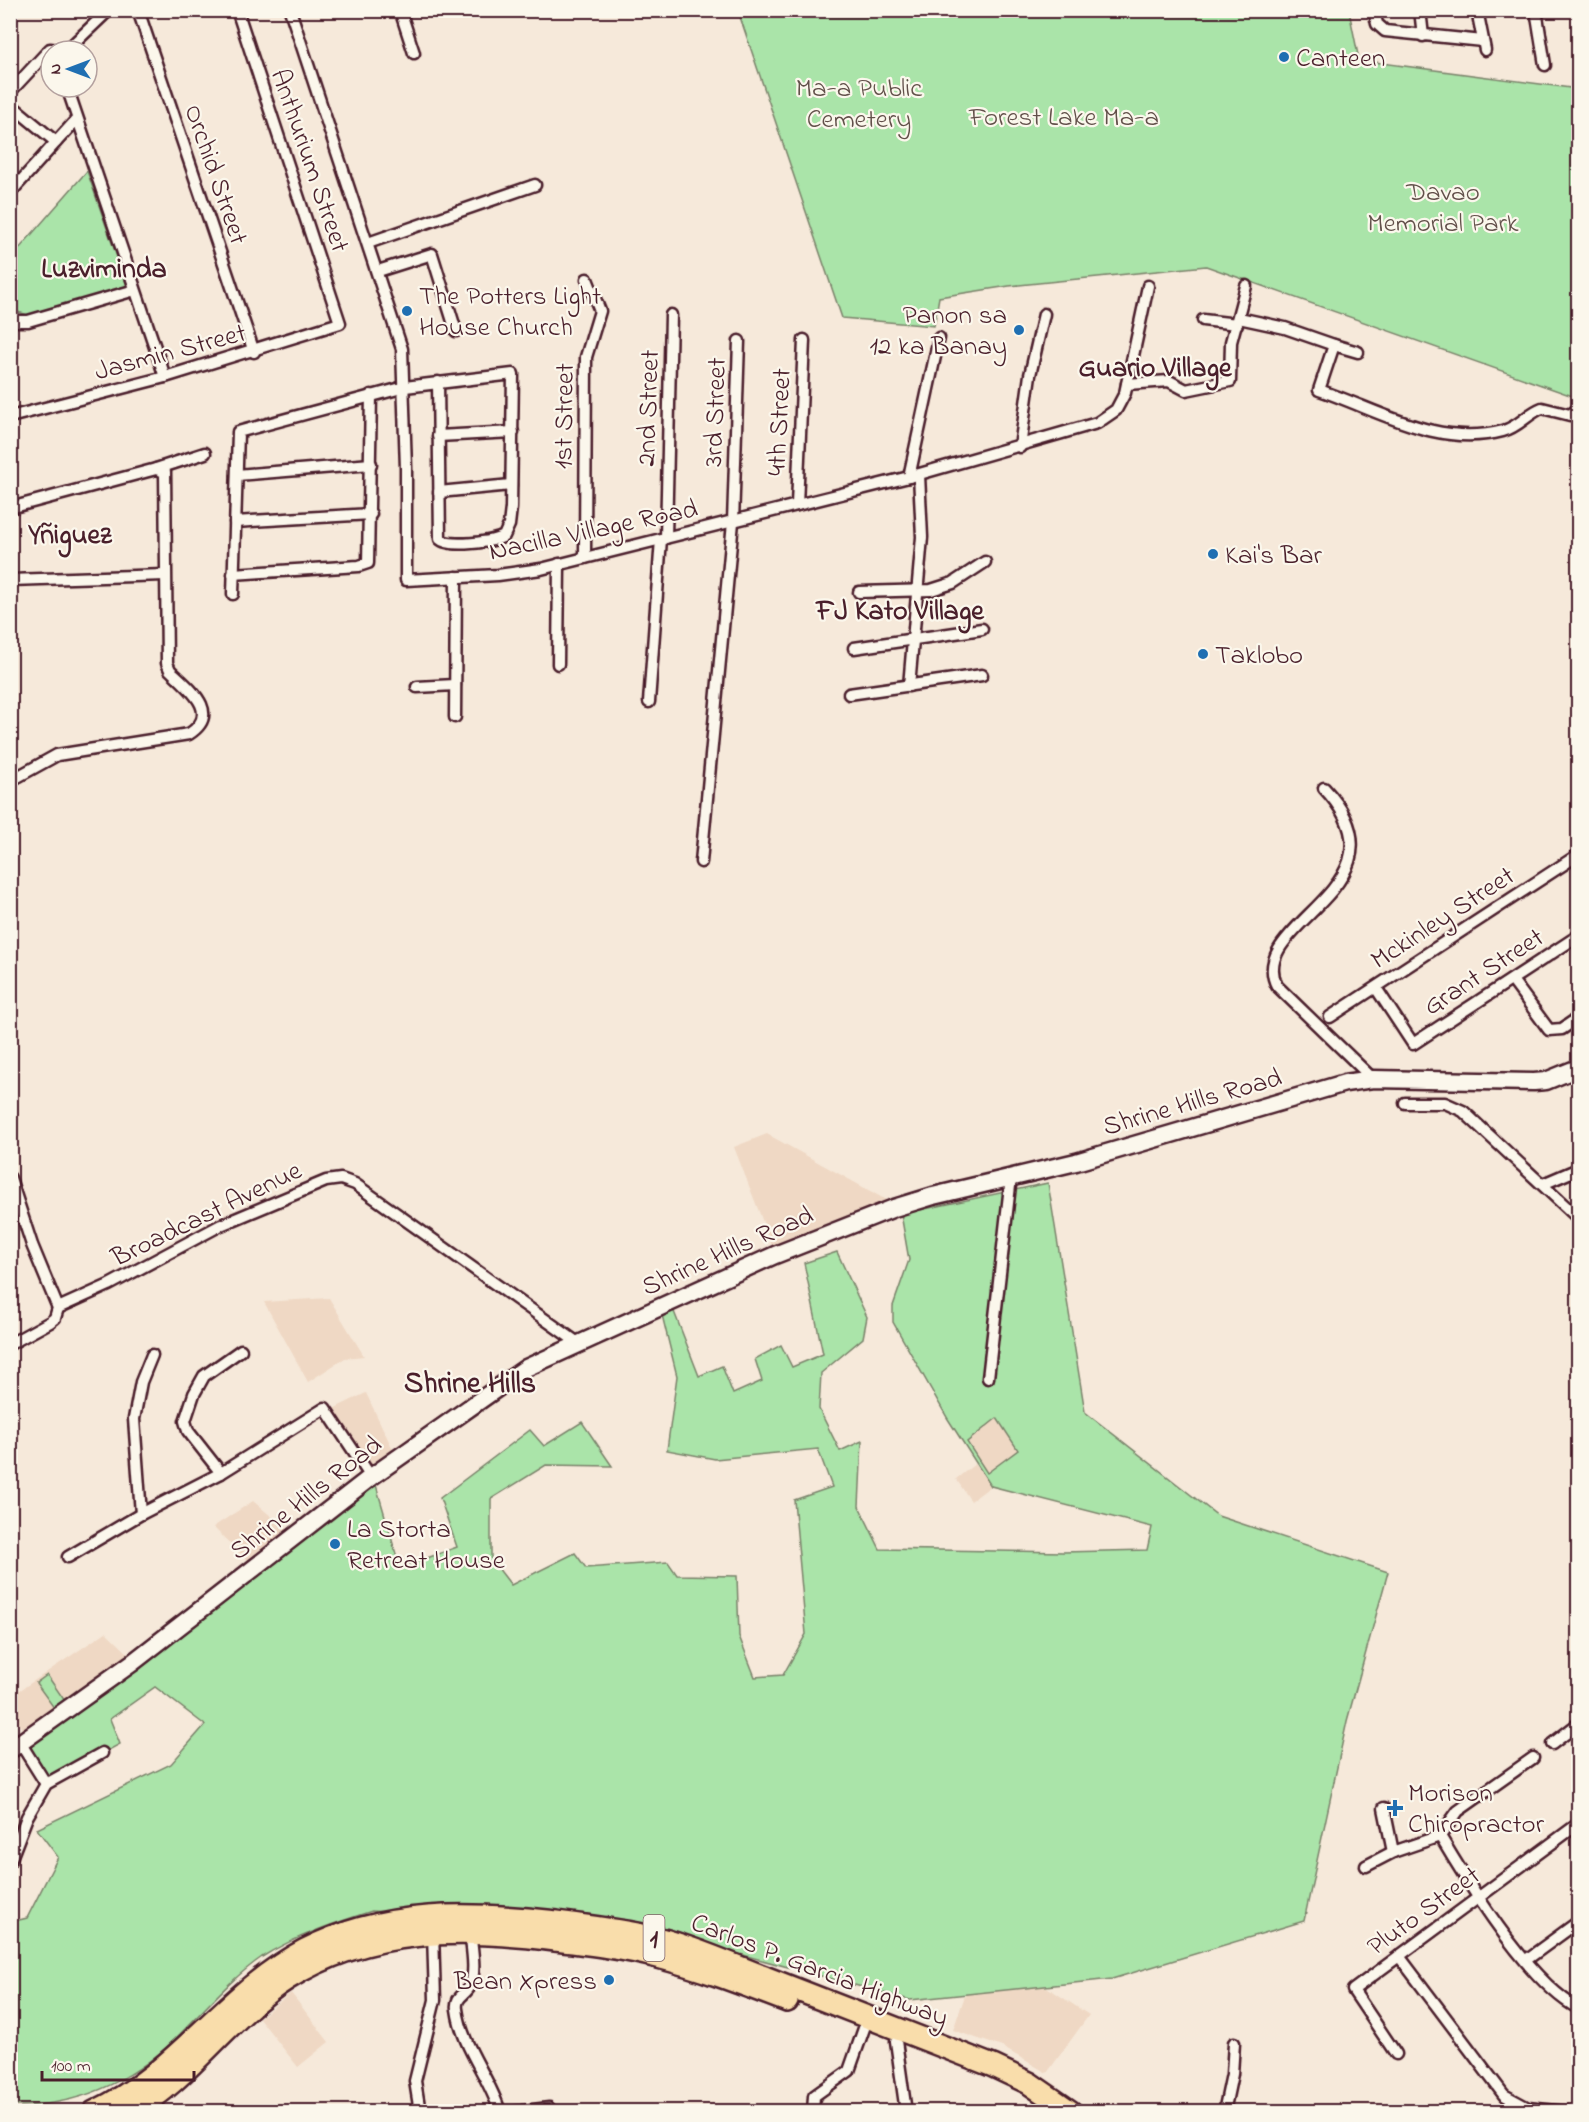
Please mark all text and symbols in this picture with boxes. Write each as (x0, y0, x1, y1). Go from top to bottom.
north arrow (39, 39, 99, 99)
place label: Canteen (1296, 40, 1385, 79)
marker: Canteen (1277, 50, 1291, 64)
text: N (44, 63, 68, 74)
street label: Anthurium Street (259, 64, 358, 258)
park label: Ma-a Public Cemetery (796, 70, 922, 140)
park label: Forest Lake Ma-a (968, 99, 1159, 138)
street label: Orchid Street (172, 100, 257, 250)
park label: Davao Memorial Park (1367, 174, 1519, 244)
district label: Luzviminda (41, 250, 167, 291)
place label: The Potters Light House Church (419, 278, 601, 348)
place label: Panon sa 12 ka Banay (869, 297, 1007, 367)
marker: The Potters Light House Church (400, 304, 414, 318)
street label: Jasmin Street (91, 314, 251, 392)
marker: Panon sa 12 ka Banay (1012, 323, 1026, 337)
street label: 2nd Street (628, 349, 671, 467)
district label: Guario Village (1078, 349, 1233, 391)
street label: 3rd Street (695, 357, 738, 467)
street label: 1st Street (545, 363, 586, 469)
street label: 4th Street (758, 367, 803, 477)
street label: Nacilla Village Road (486, 490, 701, 573)
district label: Yñiguez (27, 516, 113, 558)
place label: Kai's Bar (1225, 537, 1323, 576)
marker: Kai's Bar (1206, 547, 1220, 561)
district label: FJ Kato Village (814, 592, 985, 634)
place label: Taklobo (1215, 637, 1303, 676)
marker: Taklobo (1196, 647, 1210, 661)
street label: Mckinley Street (1364, 858, 1523, 980)
street label: Grant Street (1416, 919, 1552, 1027)
street label: Shrine Hills Road (1099, 1059, 1287, 1148)
street label: Broadcast Avenue (105, 1152, 310, 1279)
street label: Shrine Hills Road (636, 1197, 820, 1308)
district label: Shrine Hills (404, 1363, 536, 1407)
street label: Shrine Hills Road (222, 1427, 391, 1571)
place label: La Storta Retreat House (347, 1511, 506, 1581)
marker: La Storta Retreat House (328, 1537, 342, 1551)
place label: Morison Chiropractor (1408, 1775, 1545, 1845)
marker: Morison Chiropractor (1386, 1799, 1404, 1817)
street label: Pluto Street (1360, 1858, 1489, 1967)
street label: Carlos P. Garcia Highway (685, 1904, 953, 2038)
road number: 1 (644, 1915, 664, 1961)
place label: Bean Xpress (453, 1963, 597, 2002)
marker: Bean Xpress (602, 1973, 616, 1987)
scale bar (42, 2044, 194, 2082)
text: 100 m (51, 2054, 91, 2080)

